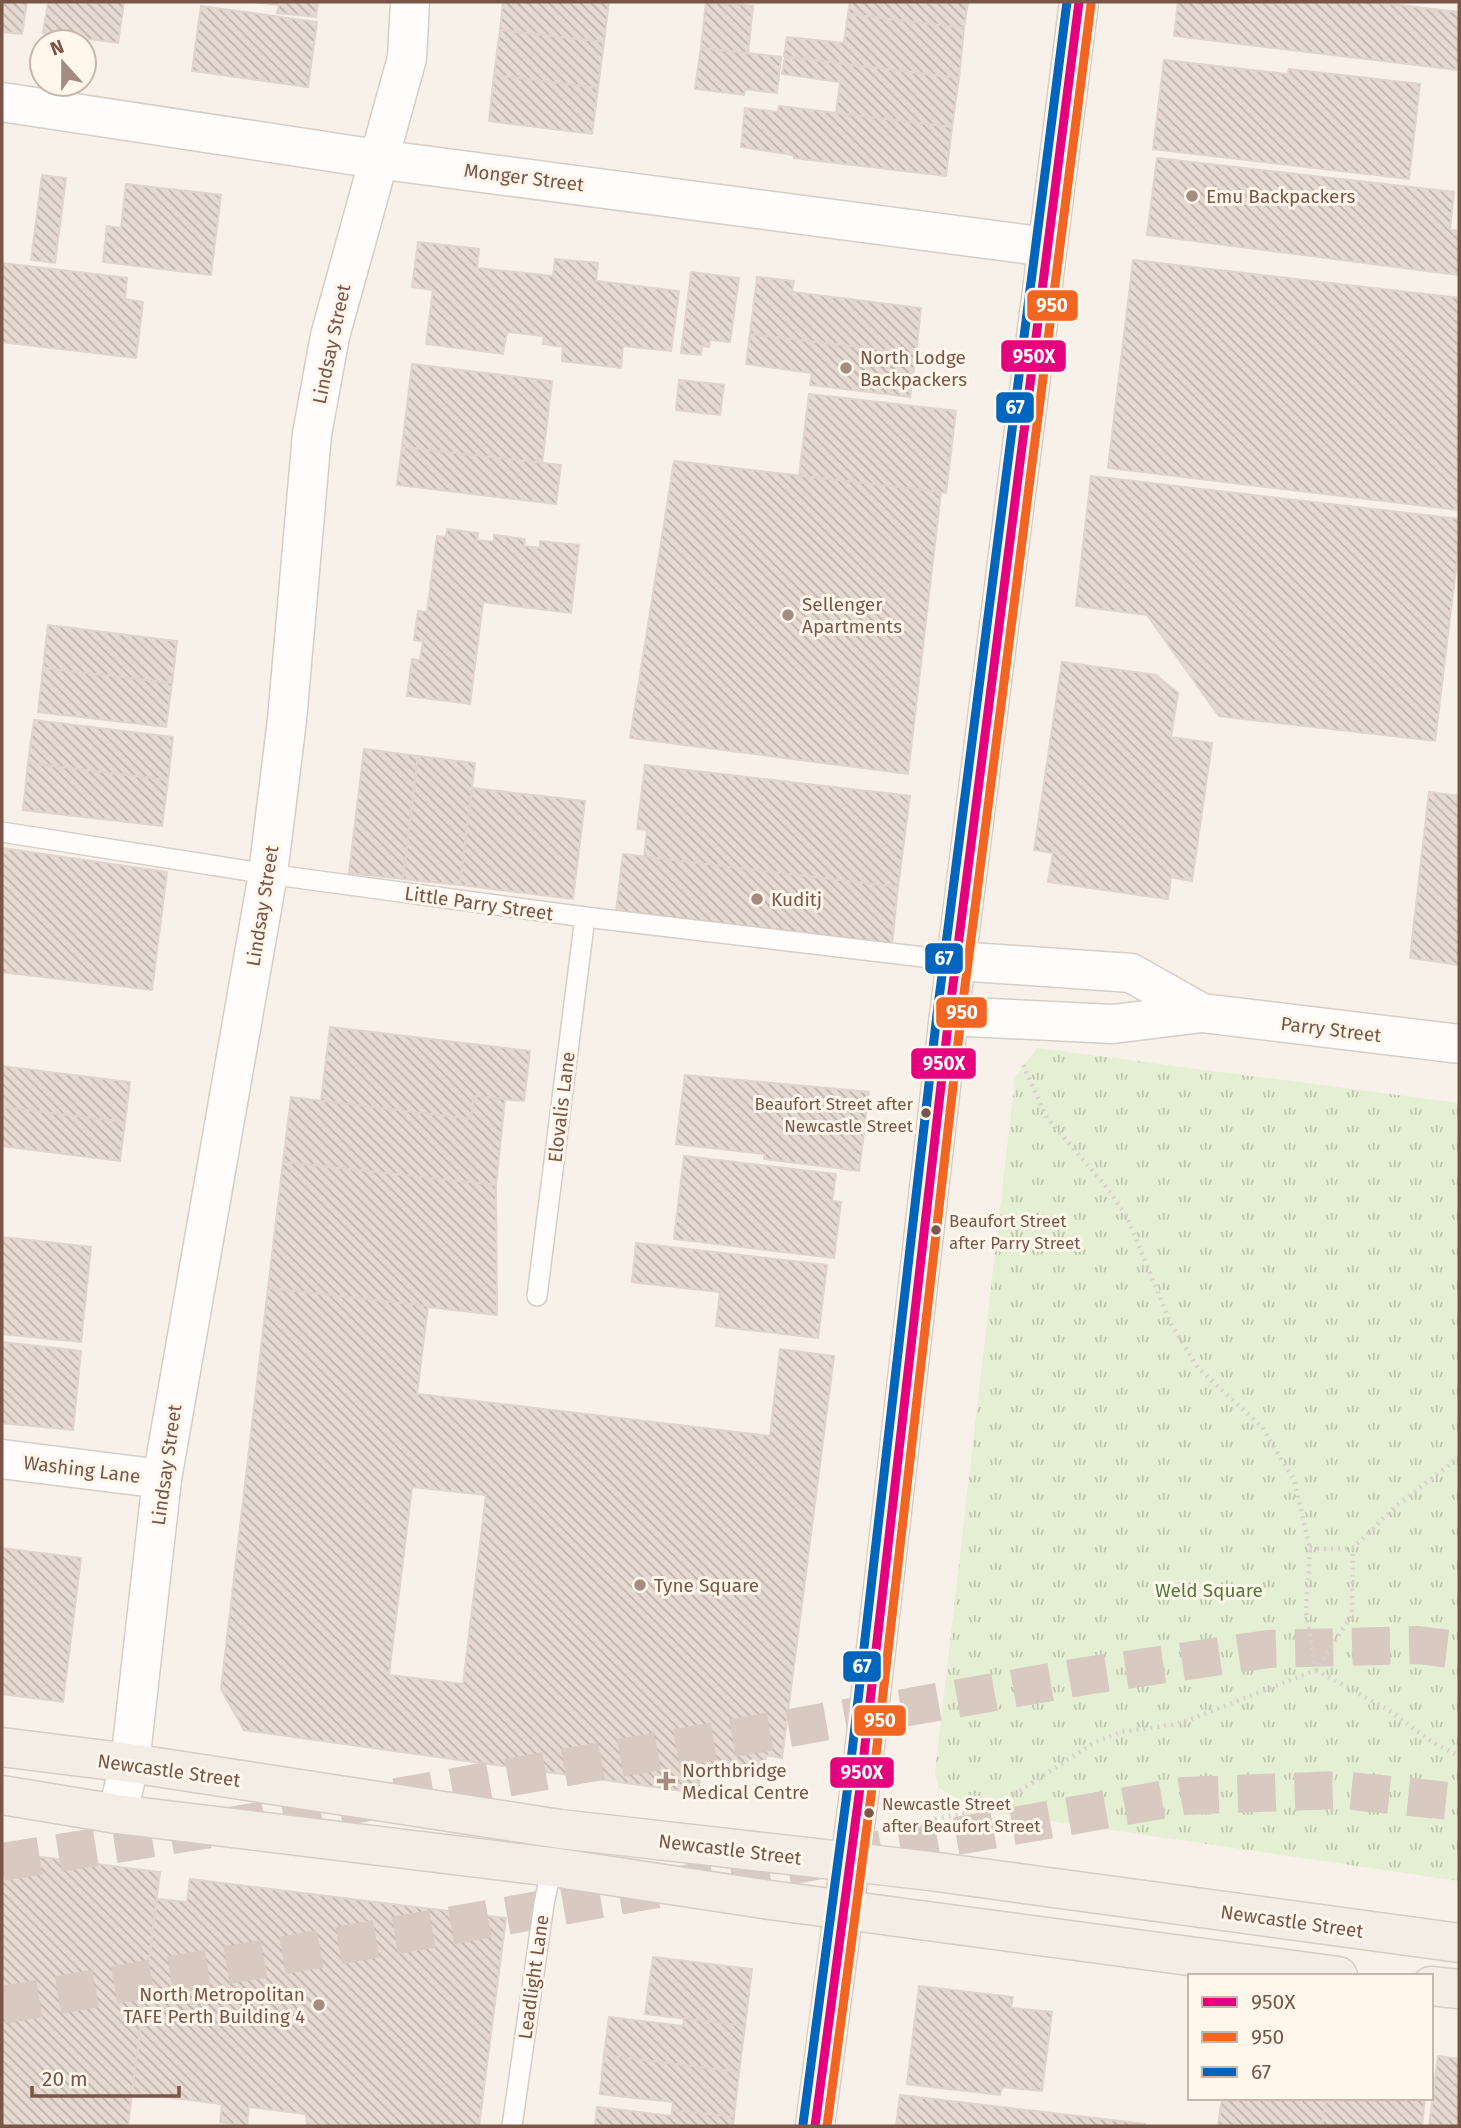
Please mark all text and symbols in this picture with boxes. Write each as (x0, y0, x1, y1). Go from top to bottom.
north arrow (28, 28, 98, 98)
text: N (47, 35, 67, 61)
street label: Monger Street (463, 159, 585, 196)
place label: Emu Backpackers (1206, 185, 1356, 208)
marker: Emu Backpackers (1184, 188, 1200, 204)
street label: Lindsay Street (308, 282, 355, 406)
line badge: 950 (1026, 289, 1079, 322)
text: 950 (1036, 294, 1068, 317)
line badge: 950X (1000, 339, 1067, 373)
text: 950X (1013, 345, 1056, 368)
place label: North Lodge Backpackers (860, 346, 967, 391)
marker: North Lodge Backpackers (838, 360, 854, 376)
line badge: 67 (995, 391, 1035, 424)
text: 67 (1005, 396, 1025, 419)
place label: Sellenger Apartments (802, 593, 902, 638)
marker: Sellenger Apartments (780, 607, 796, 623)
street label: Lindsay Street (242, 844, 283, 968)
street label: Little Parry Street (403, 882, 555, 925)
place label: Kuditj (771, 888, 822, 911)
marker: Kuditj (749, 891, 765, 907)
line badge: 67 (924, 942, 964, 975)
text: 67 (934, 947, 954, 970)
line badge: 950 (935, 996, 988, 1029)
text: 950 (946, 1001, 978, 1024)
street label: Parry Street (1279, 1012, 1383, 1047)
line badge: 950X (910, 1047, 977, 1080)
street label: Elovalis Lane (543, 1050, 580, 1164)
text: 950X (923, 1052, 966, 1075)
place label: Beaufort Street after Newcastle Street (754, 1094, 914, 1137)
marker: Beaufort Street after Newcastle Street (919, 1106, 933, 1120)
place label: Beaufort Street after Parry Street (949, 1211, 1081, 1254)
marker: Beaufort Street after Parry Street (929, 1223, 943, 1237)
street label: Lindsay Street (147, 1403, 186, 1527)
street label: Washing Lane (22, 1451, 142, 1488)
place label: Tyne Square (654, 1574, 759, 1597)
marker: Tyne Square (632, 1577, 648, 1593)
park label: Weld Square (1155, 1579, 1263, 1602)
line badge: 67 (842, 1650, 882, 1683)
text: 67 (852, 1655, 872, 1678)
line badge: 950 (853, 1704, 907, 1737)
text: 950 (864, 1709, 896, 1732)
street label: Newcastle Street (96, 1749, 242, 1792)
line badge: 950X (829, 1756, 895, 1789)
place label: Northbridge Medical Centre (682, 1759, 809, 1804)
text: 950X (841, 1761, 884, 1784)
marker: Northbridge Medical Centre (656, 1771, 676, 1791)
place label: Newcastle Street after Beaufort Street (882, 1794, 1041, 1837)
marker: Newcastle Street after Beaufort Street (862, 1806, 876, 1820)
street label: Newcastle Street (657, 1829, 803, 1870)
street label: Newcastle Street (1219, 1900, 1365, 1943)
street label: Leadlight Lane (513, 1913, 554, 2041)
legend (1188, 1974, 1433, 2100)
place label: North Metropolitan TAFE Perth Building 4 (123, 1983, 305, 2028)
text: 950X (1251, 1989, 1296, 2015)
marker: North Metropolitan TAFE Perth Building 4 (311, 1997, 327, 2013)
text: 950 (1251, 2024, 1284, 2050)
scale bar (32, 2054, 178, 2098)
text: 67 (1251, 2059, 1271, 2085)
text: 20 m (42, 2066, 88, 2092)

